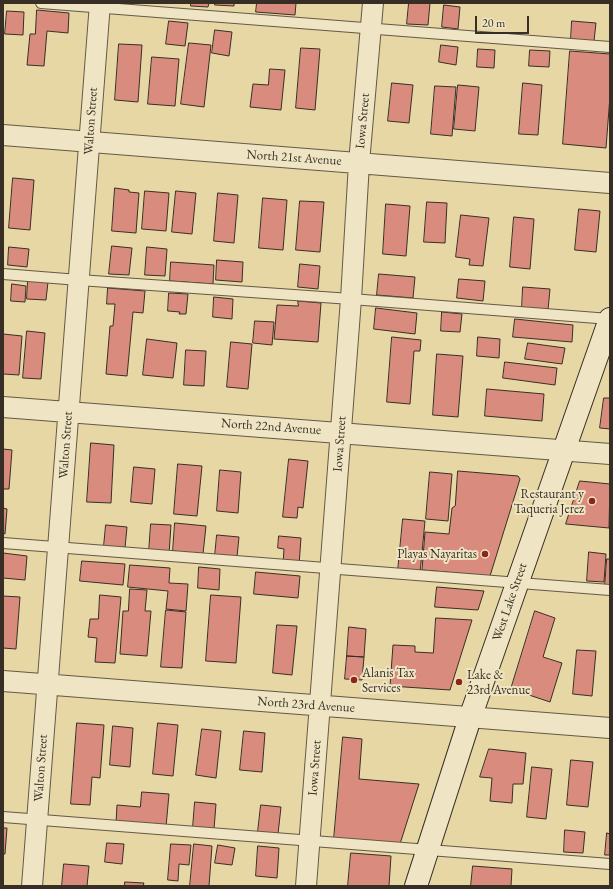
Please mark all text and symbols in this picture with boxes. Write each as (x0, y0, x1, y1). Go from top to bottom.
scale bar (477, 8, 531, 34)
text: 20 m (482, 15, 505, 31)
street label: Walton Street (81, 87, 101, 155)
street label: Iowa Street (353, 93, 373, 149)
street label: North 21st Avenue (246, 147, 342, 169)
street label: Walton Street (56, 411, 76, 479)
street label: North 22nd Avenue (220, 416, 322, 438)
street label: Iowa Street (330, 416, 350, 472)
place label: Restaurant y Taqueria Jerez (514, 486, 584, 517)
marker: Restaurant y Taqueria Jerez (587, 496, 597, 506)
place label: Playas Nayaritas (397, 546, 477, 562)
marker: Playas Nayaritas (480, 549, 490, 559)
street label: West Lake Street (489, 561, 531, 643)
place label: Alanis Tax Services (362, 665, 414, 696)
place label: Lake & 23rd Avenue (467, 667, 530, 698)
marker: Alanis Tax Services (349, 675, 359, 685)
marker: Lake & 23rd Avenue (454, 677, 464, 687)
street label: North 23rd Avenue (257, 694, 355, 716)
street label: Walton Street (31, 734, 51, 802)
street label: Iowa Street (305, 740, 325, 796)

